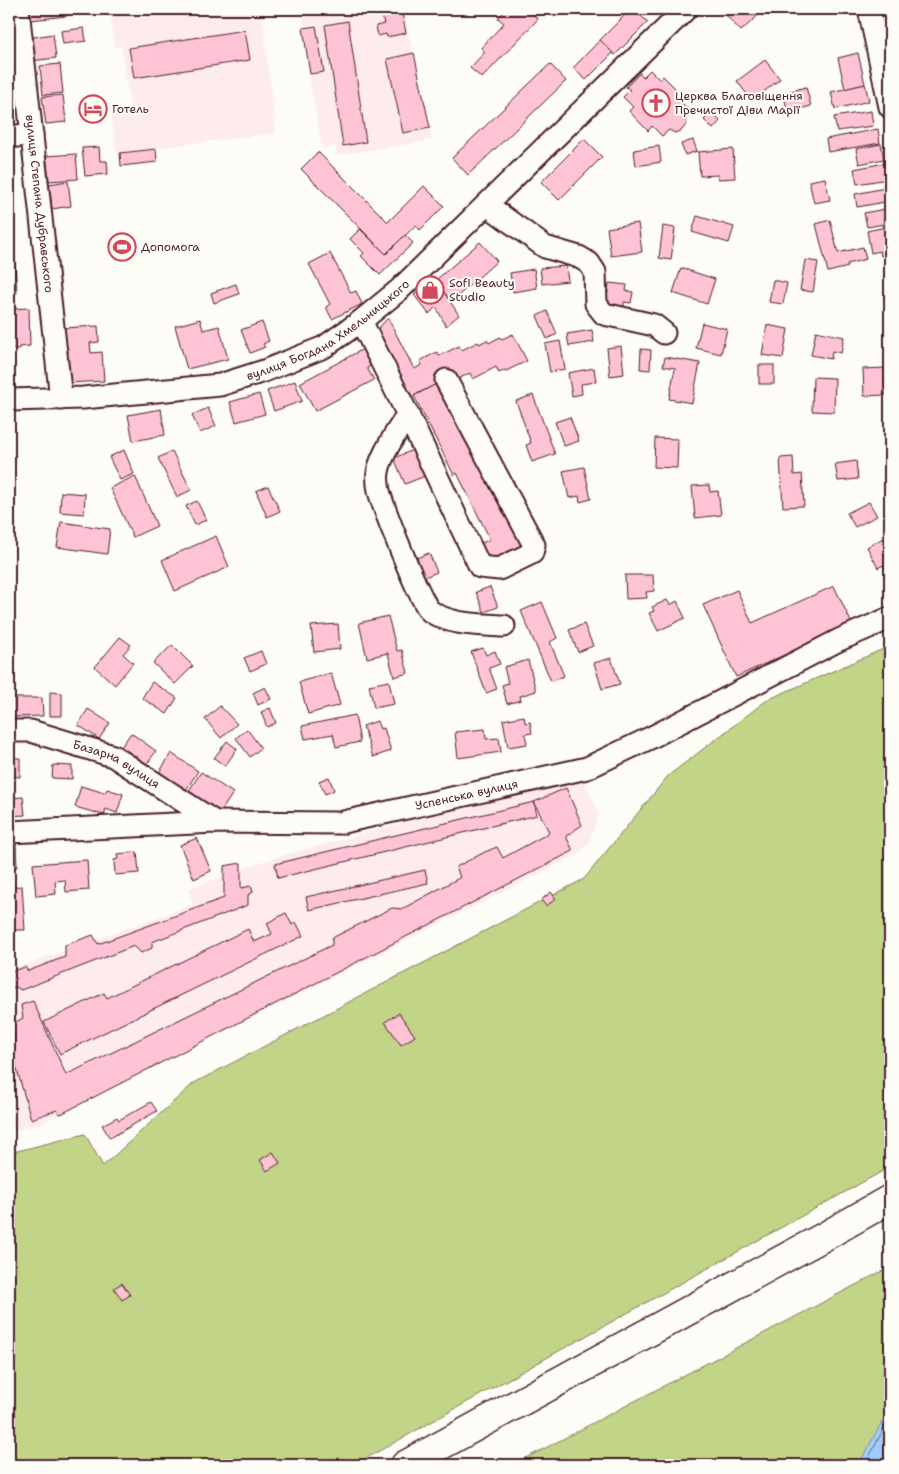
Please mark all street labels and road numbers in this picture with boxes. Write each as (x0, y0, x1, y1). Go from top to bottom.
street label: вулиця Степана Дубравського (22, 114, 57, 294)
street label: вулиця Богдана Хмельницького (244, 276, 413, 384)
street label: Базарна вулиця (71, 736, 163, 792)
street label: Успенська вулиця (414, 776, 520, 814)

